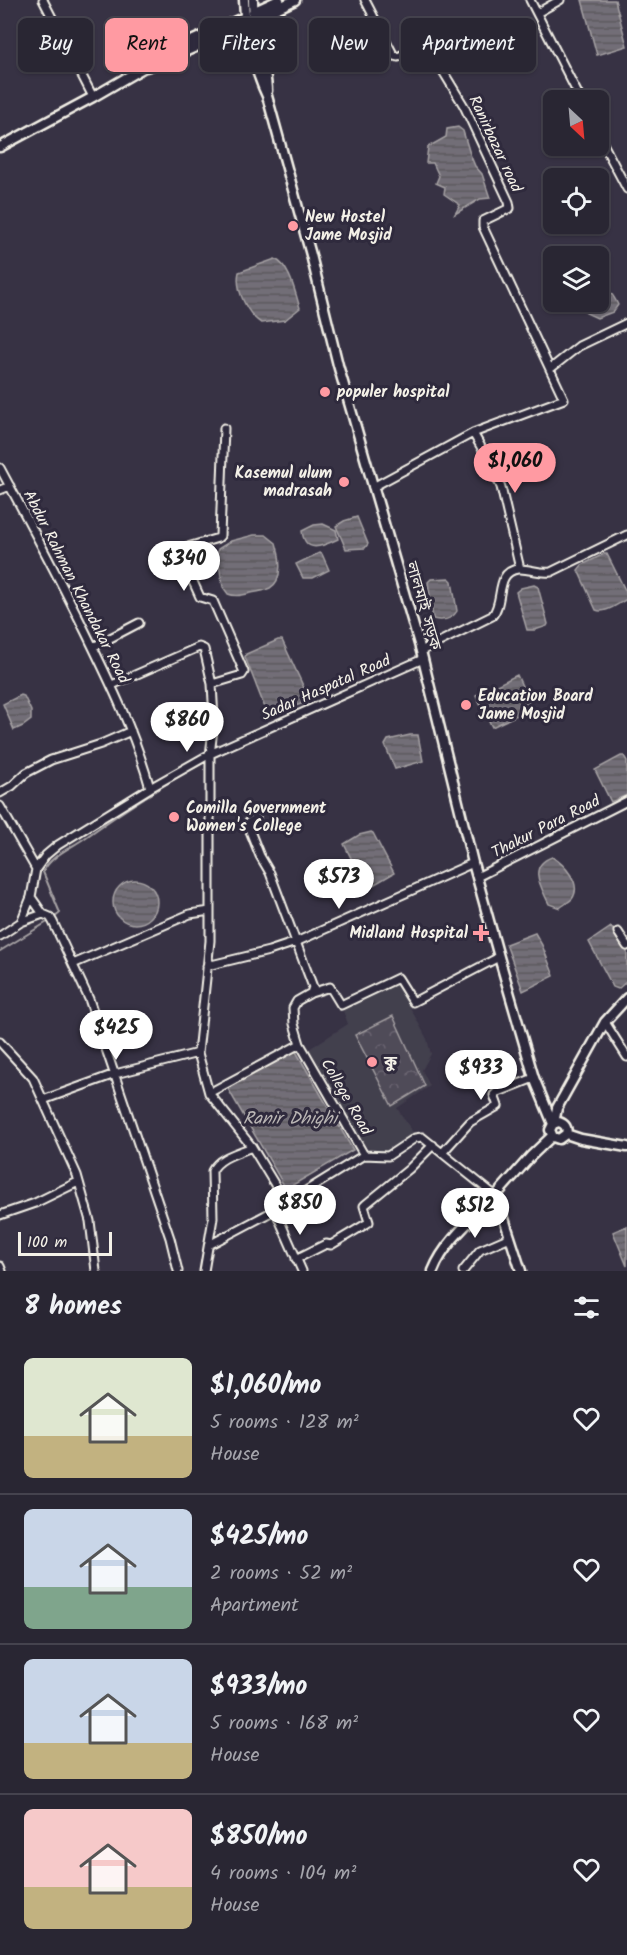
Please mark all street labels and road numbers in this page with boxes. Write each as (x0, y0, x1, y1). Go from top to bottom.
street label: Ranirbazar road (462, 91, 529, 198)
street label: Abdur Rahman Khandakar Road (16, 486, 136, 689)
street label: লালমাই সড়ক (398, 558, 448, 654)
street label: Sadar Haspatal Road (257, 648, 396, 728)
street label: Thakur Para Road (487, 788, 606, 865)
street label: College Road (314, 1054, 379, 1141)

